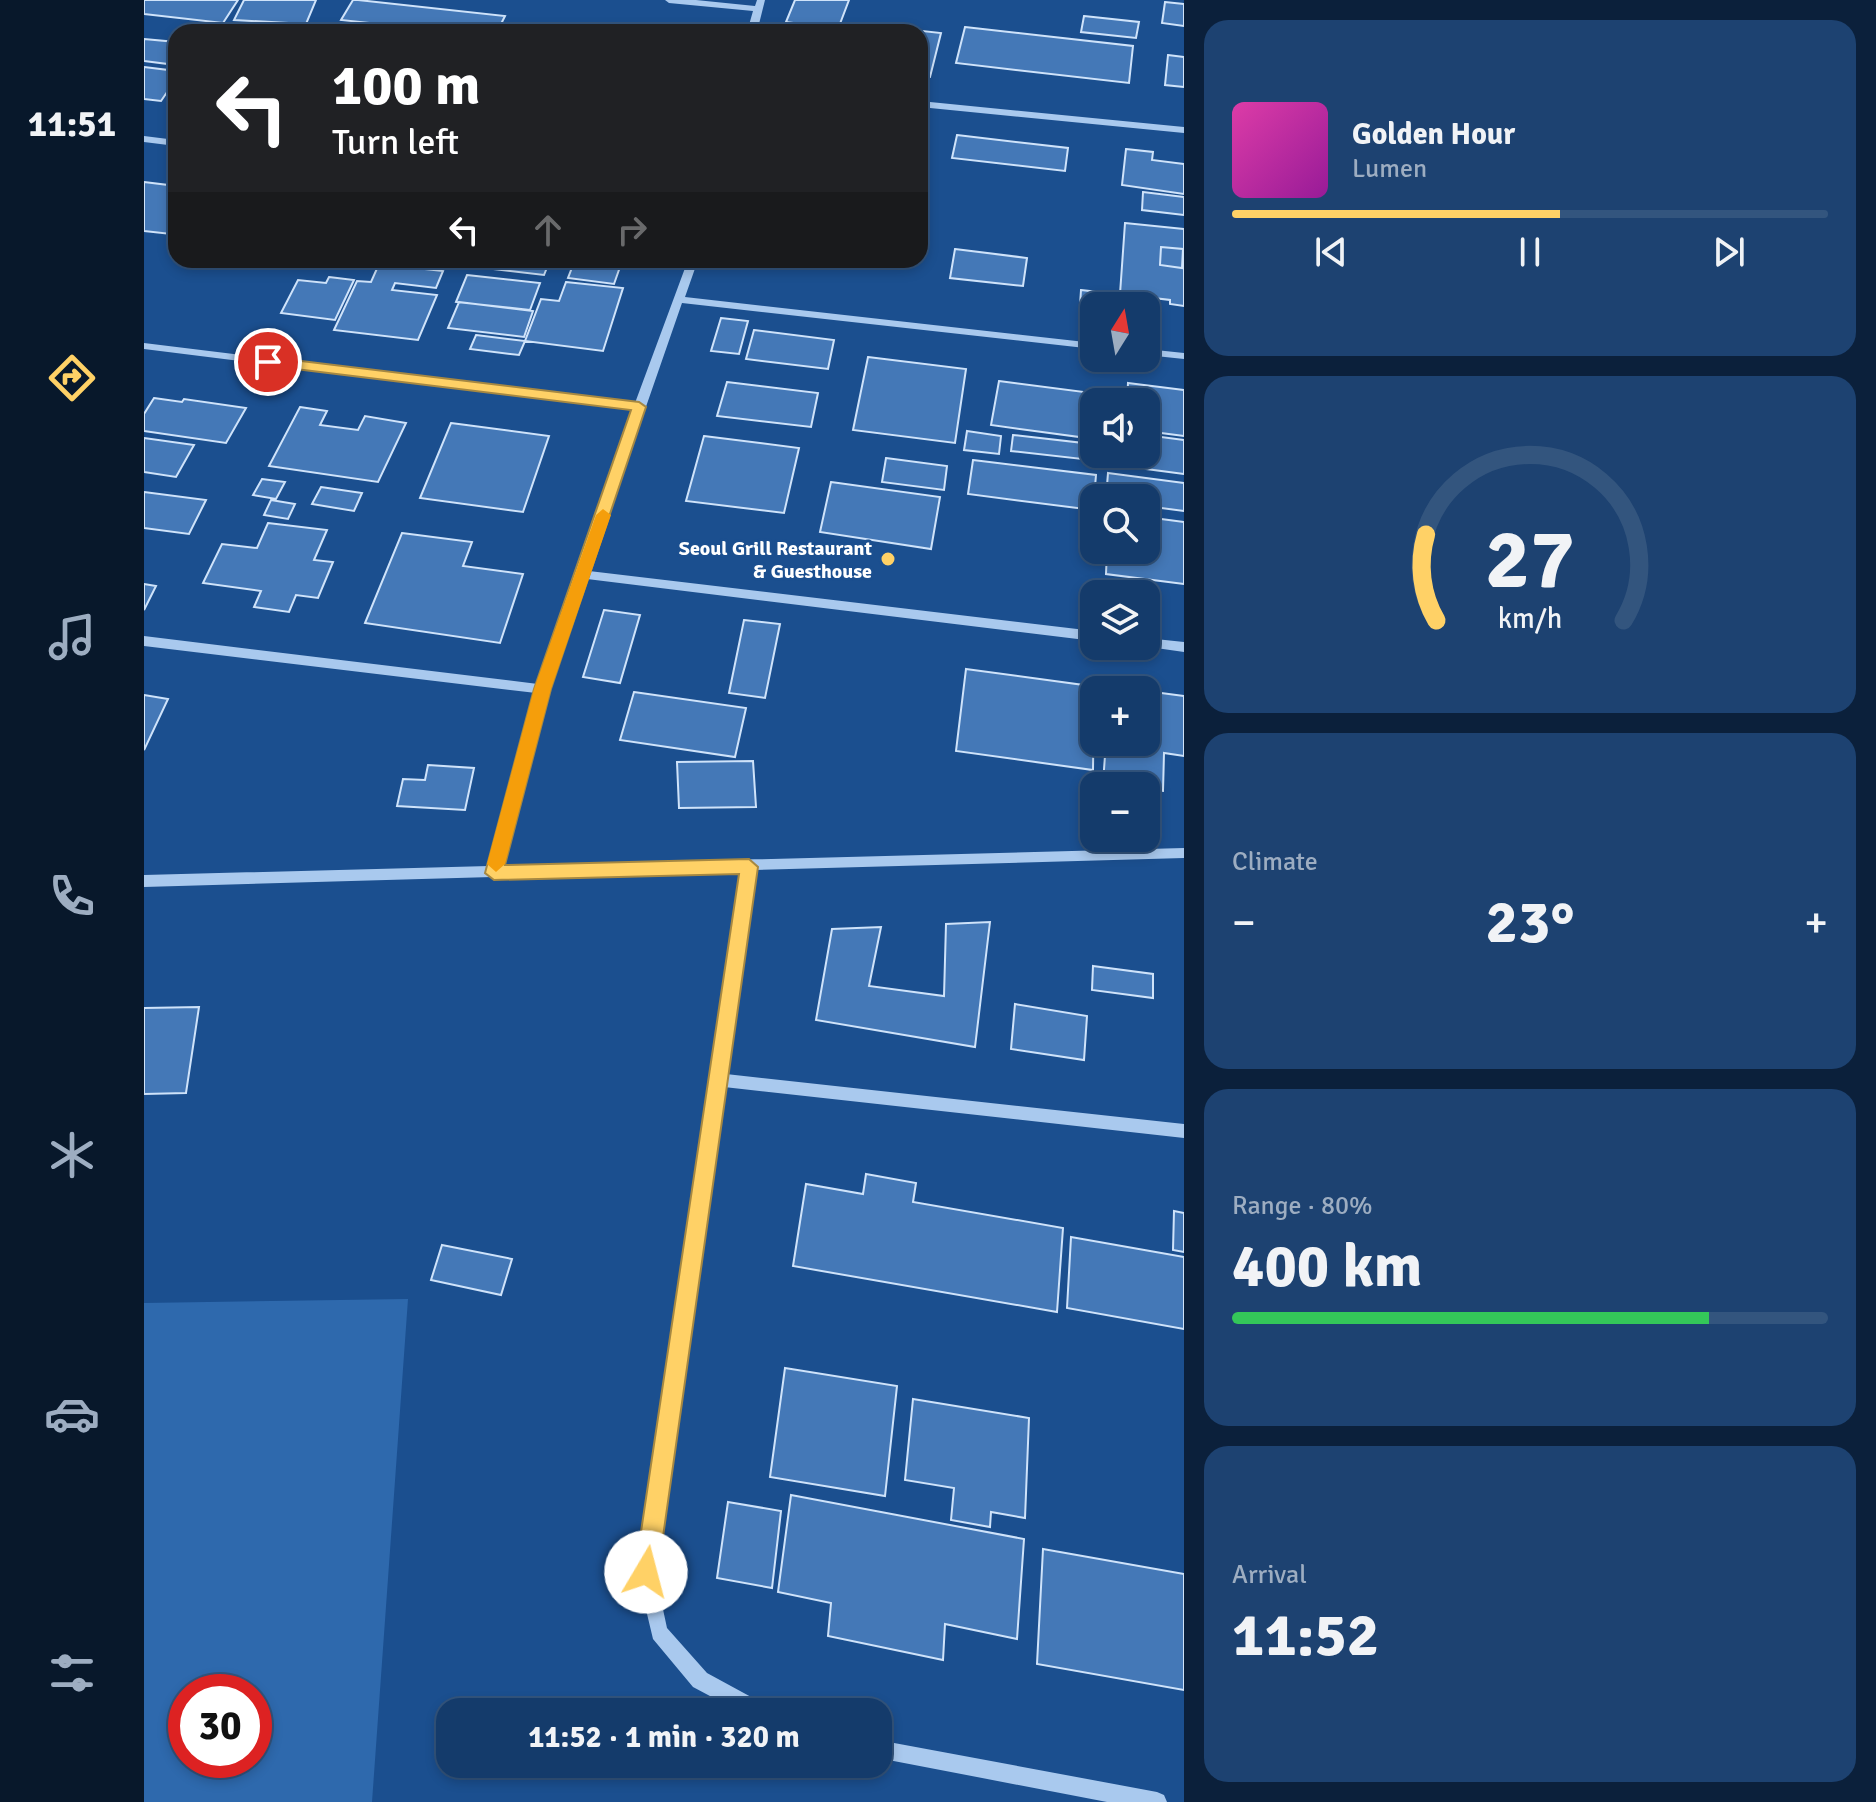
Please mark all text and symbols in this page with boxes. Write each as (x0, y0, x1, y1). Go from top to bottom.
text: 100 m (332, 51, 480, 120)
icon: left (200, 56, 304, 160)
text: 11:51 (28, 102, 116, 147)
text: Golden Hour (1352, 116, 1515, 153)
text: Turn left (332, 120, 459, 165)
text: Lumen (1352, 153, 1427, 185)
icon: left (442, 208, 486, 252)
icon: ahead (526, 208, 570, 252)
icon: right (610, 208, 654, 252)
icon: previous (1309, 230, 1353, 274)
icon: pause (1508, 230, 1552, 274)
icon: next (1707, 230, 1751, 274)
north arrow (1080, 292, 1160, 372)
map controls (1080, 292, 1160, 852)
pin (234, 328, 302, 396)
icon: arrive (246, 340, 290, 384)
icon: directions (44, 350, 100, 406)
button: sound (1080, 388, 1160, 468)
button: search (1080, 484, 1160, 564)
text: 27 (1485, 508, 1575, 610)
place label: Seoul Grill Restaurant & Guesthouse (679, 536, 873, 584)
marker: Seoul Grill Restaurant & Guesthouse (879, 550, 897, 568)
button: layers (1080, 580, 1160, 660)
text: km/h (1498, 601, 1562, 636)
icon: music (44, 609, 100, 665)
button: + (1080, 676, 1160, 756)
button: − (1080, 772, 1160, 852)
text: Climate (1232, 846, 1318, 878)
icon: phone (44, 868, 100, 924)
text: 23° (1486, 886, 1574, 960)
text: − (1232, 896, 1256, 950)
text: + (1804, 896, 1828, 950)
icon: climate (44, 1127, 100, 1183)
text: Range · 80% (1232, 1190, 1373, 1222)
text: 400 km (1232, 1230, 1422, 1304)
icon: car (44, 1386, 100, 1442)
position arrow (604, 1530, 688, 1614)
text: Arrival (1232, 1559, 1307, 1591)
text: 11:52 (1232, 1599, 1379, 1673)
icon: filters (44, 1645, 100, 1701)
speed limit sign: 30 (168, 1674, 272, 1778)
text: 11:52 · 1 min · 320 m (528, 1719, 800, 1756)

